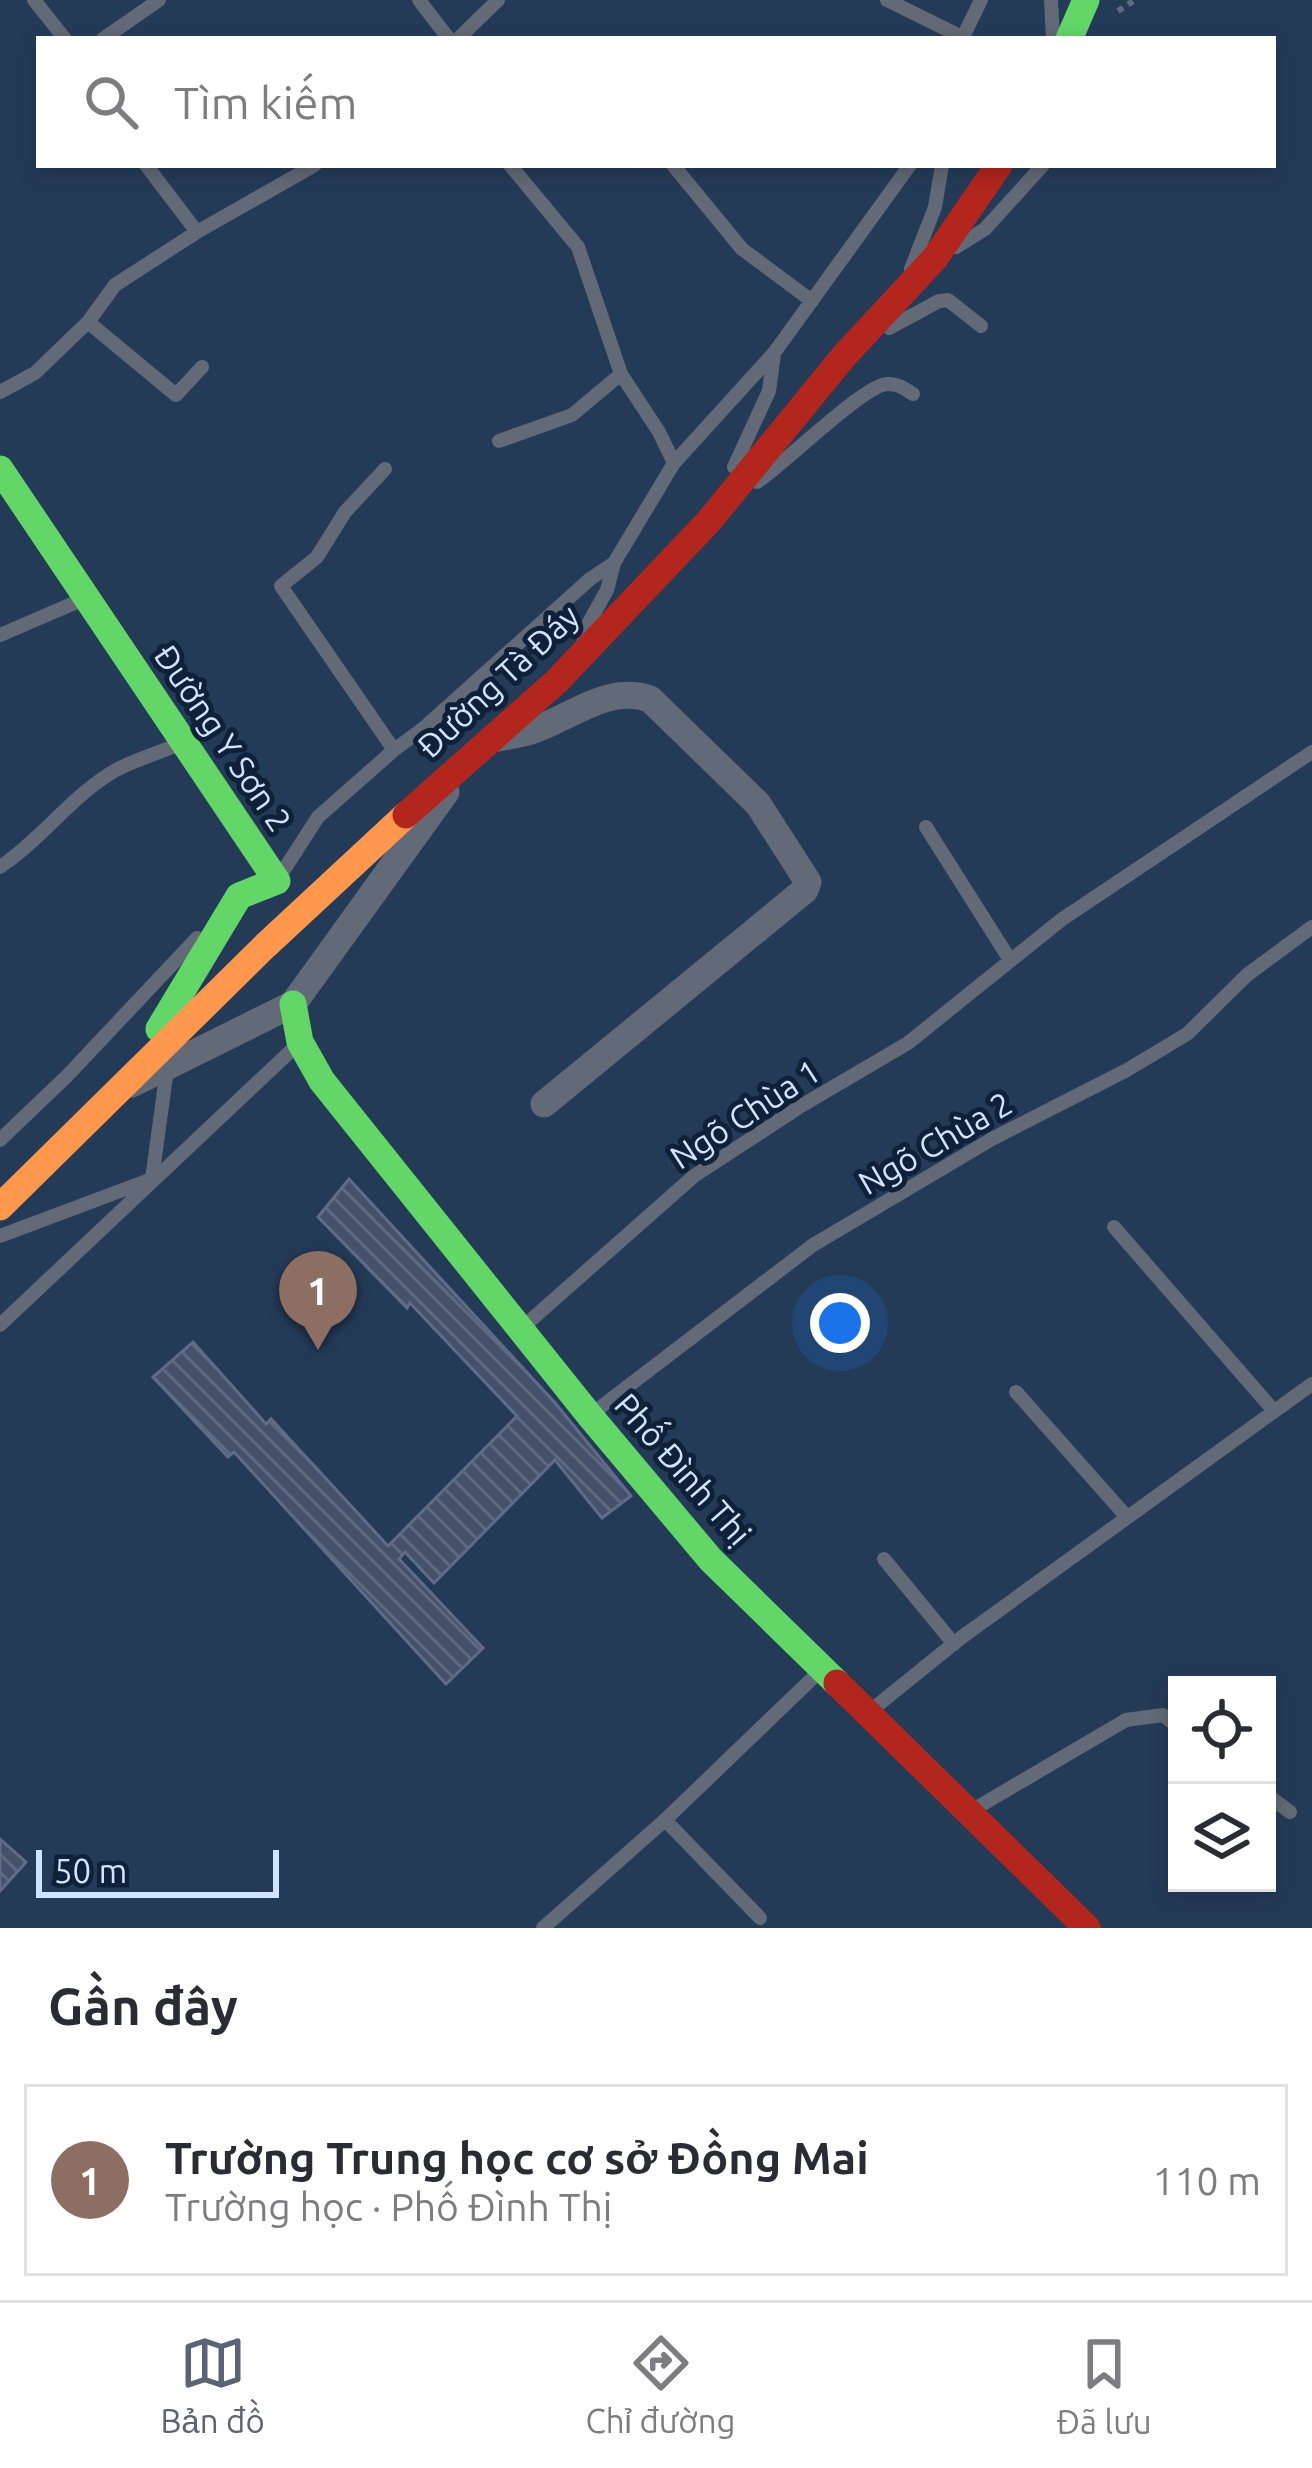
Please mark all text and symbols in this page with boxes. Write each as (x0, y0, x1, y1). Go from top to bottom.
search box (36, 36, 1276, 168)
icon: search (78, 69, 144, 135)
text: Tìm kiếm (174, 77, 357, 128)
street label: Đường Tà Đáy (410, 597, 586, 764)
street label: Đường Y Sơn 2 (148, 638, 299, 838)
street label: Ngõ Chùa 1 (663, 1052, 826, 1176)
street label: Ngõ Chùa 2 (852, 1084, 1018, 1201)
pin: 1 (279, 1251, 357, 1350)
your location (810, 1293, 870, 1353)
street label: Phố Đình Thị (608, 1383, 762, 1552)
map controls (1168, 1676, 1276, 1892)
button: locate (1168, 1676, 1276, 1784)
button: layers (1168, 1784, 1276, 1892)
scale bar (36, 1844, 279, 1897)
text: 50 m (54, 1852, 127, 1889)
text: Gần đây (48, 1977, 238, 2035)
text: Trường Trung học cơ sở Đồng Mai (165, 2132, 869, 2183)
text: 1 (79, 2159, 101, 2202)
text: 110 m (1152, 2159, 1261, 2202)
text: Trường học · Phố Đình Thị (165, 2185, 612, 2228)
tab: Bản đồ (160, 2330, 265, 2441)
tab: Chỉ đường (586, 2330, 736, 2441)
tab: Đã lưu (1056, 2331, 1152, 2440)

